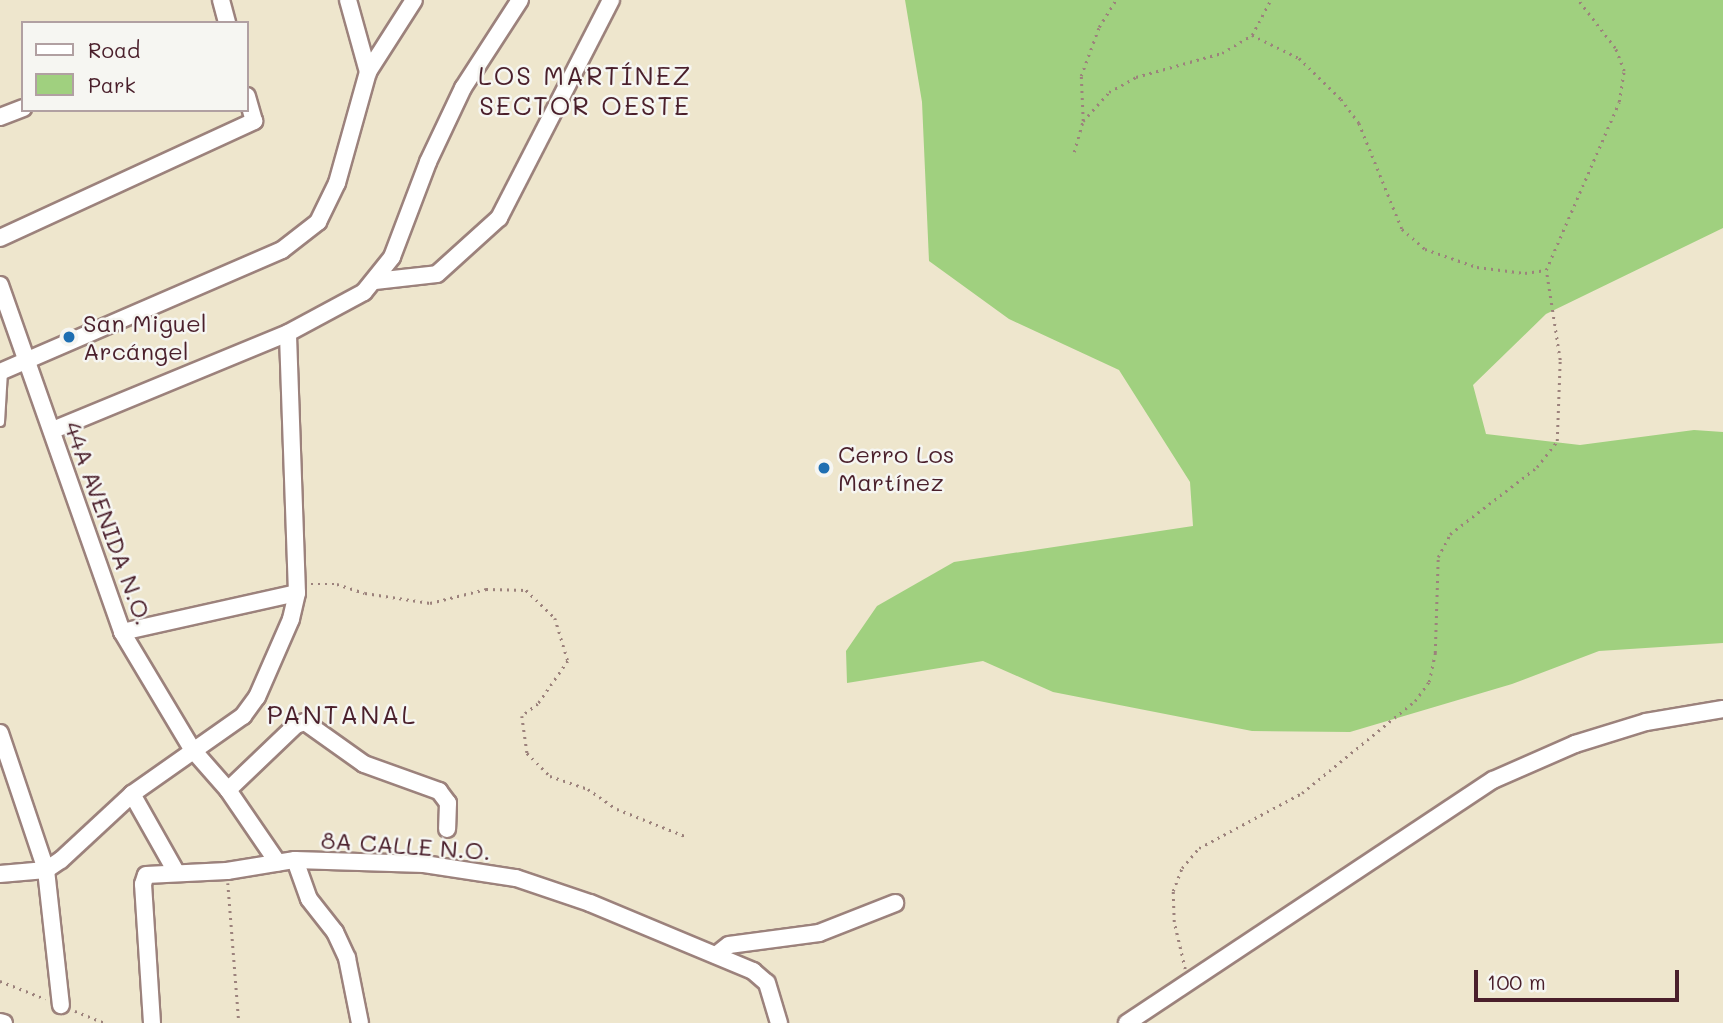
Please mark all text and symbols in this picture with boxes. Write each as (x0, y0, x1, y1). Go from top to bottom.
legend (21, 21, 248, 112)
text: Road (88, 36, 140, 63)
district label: LOS MARTÍNEZ SECTOR OESTE (479, 60, 691, 122)
text: Park (88, 71, 136, 98)
place label: San Miguel Arcángel (83, 309, 207, 365)
marker: San Miguel Arcángel (61, 329, 77, 345)
street label: 44A AVENIDA N.O. (59, 417, 159, 629)
place label: Cerro Los Martínez (838, 440, 955, 496)
marker: Cerro Los Martínez (816, 460, 832, 476)
district label: PANTANAL (268, 699, 416, 731)
street label: 8A CALLE N.O. (320, 825, 492, 865)
scale bar (1478, 956, 1683, 1000)
text: 100 m (1487, 968, 1546, 995)

